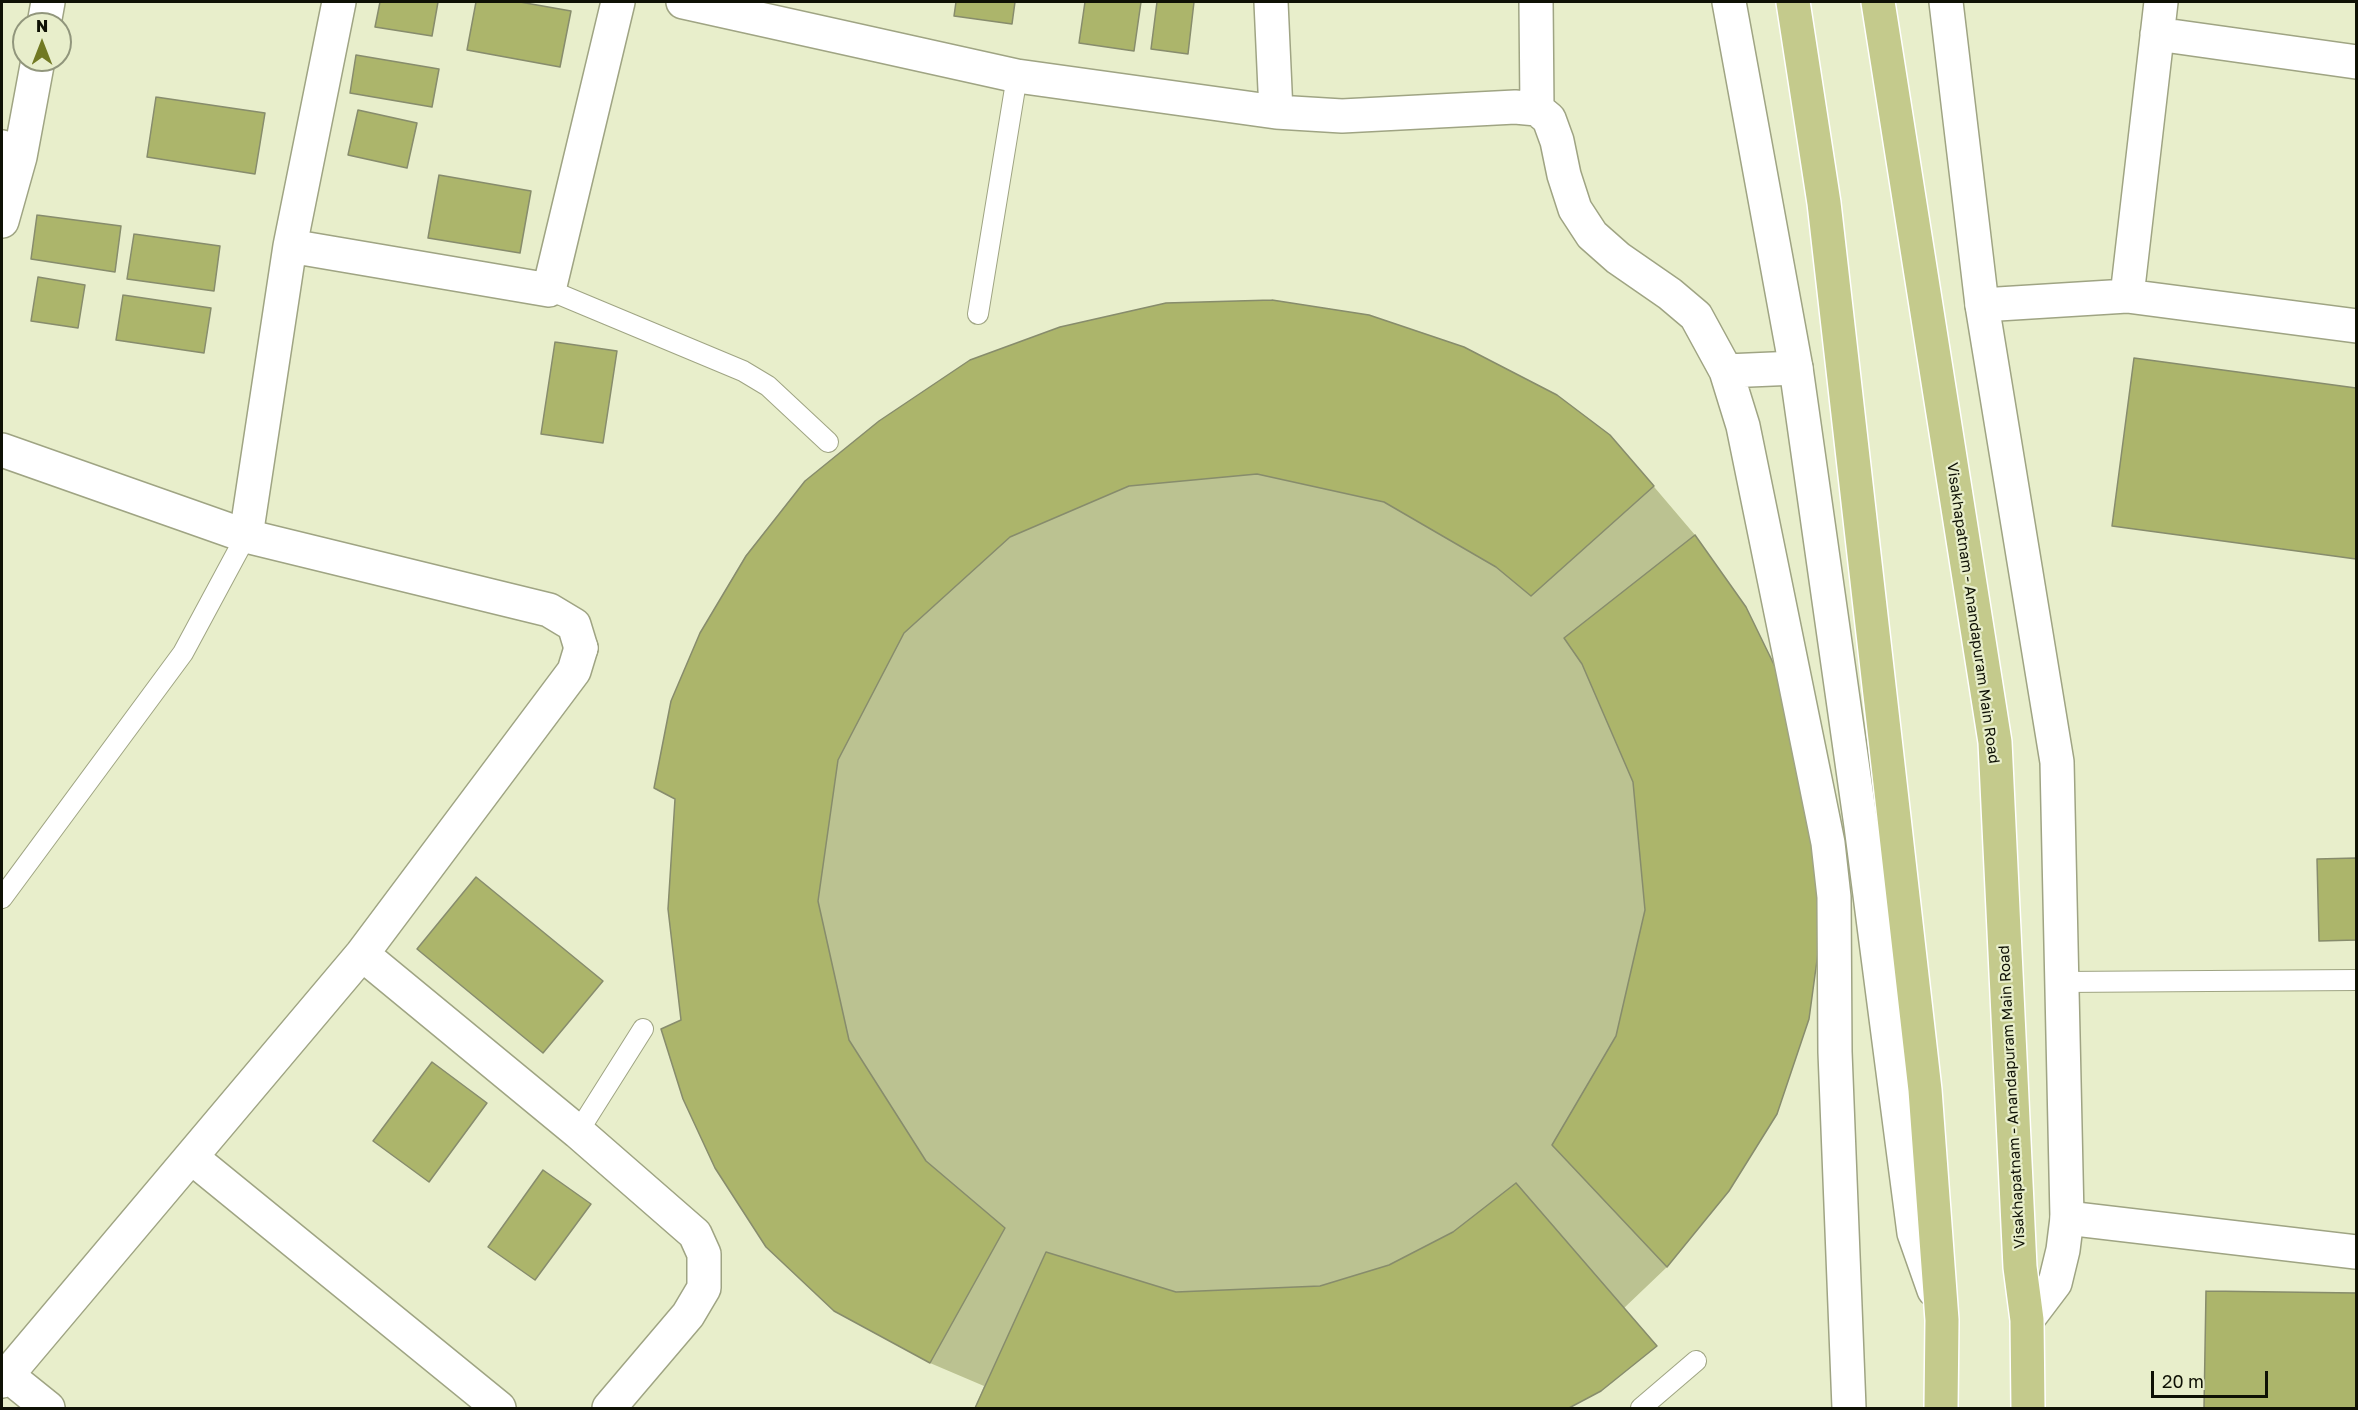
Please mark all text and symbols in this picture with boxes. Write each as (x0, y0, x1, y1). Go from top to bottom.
north arrow (12, 12, 72, 72)
text: N (36, 16, 48, 36)
street label: Visakhapatnam - Anandapuram Main Road (1943, 461, 2003, 765)
street label: Visakhapatnam - Anandapuram Main Road (1995, 945, 2029, 1249)
scale bar (2154, 1359, 2271, 1397)
text: 20 m (2162, 1370, 2204, 1392)

